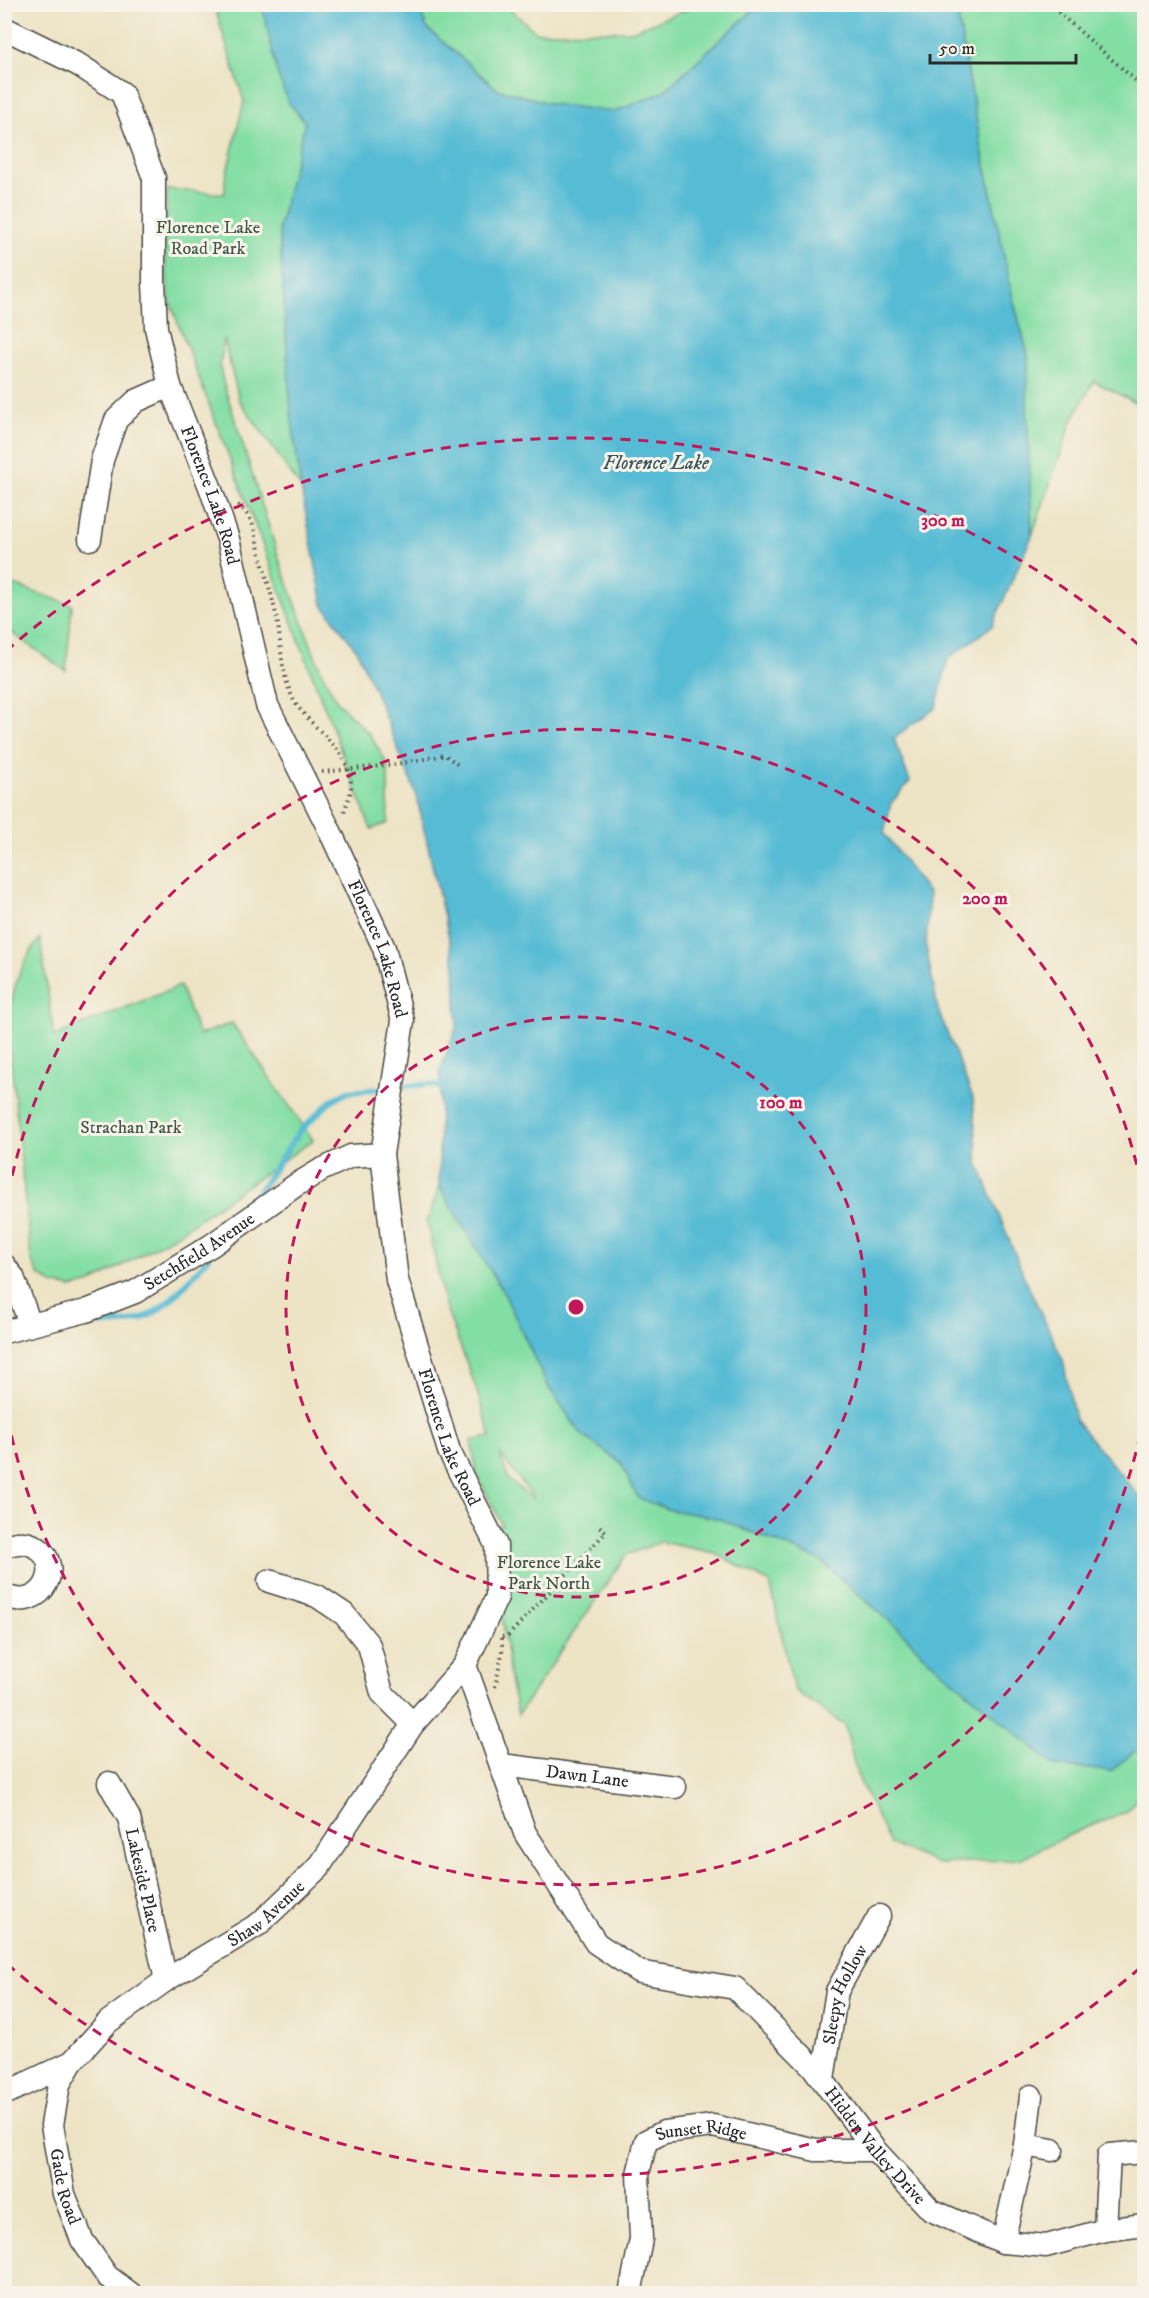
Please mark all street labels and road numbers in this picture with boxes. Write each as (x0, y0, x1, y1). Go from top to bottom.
street label: Florence Lake Road (175, 423, 244, 567)
street label: Florence Lake Road (342, 876, 412, 1020)
street label: Setchfield Avenue (140, 1208, 259, 1296)
street label: Florence Lake Road (413, 1366, 485, 1510)
street label: Dawn Lane (545, 1761, 630, 1793)
street label: Lakeside Place (120, 1826, 165, 1935)
street label: Shaw Avenue (224, 1876, 310, 1952)
street label: Sleepy Hollow (819, 1941, 873, 2046)
street label: Hidden Valley Drive (819, 2082, 930, 2209)
street label: Sunset Ridge (652, 2115, 749, 2147)
street label: Gade Road (44, 2147, 85, 2228)

